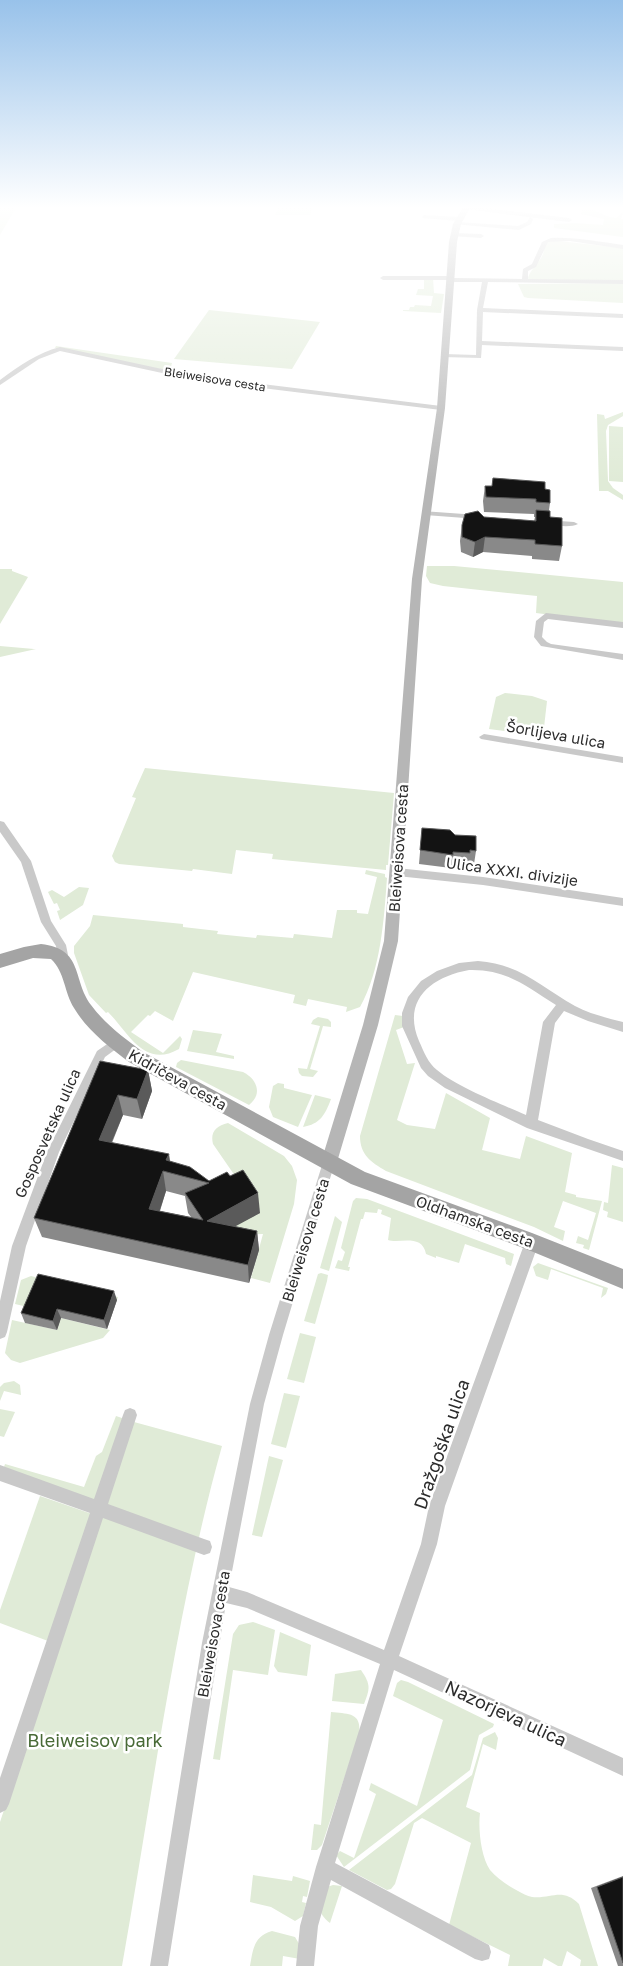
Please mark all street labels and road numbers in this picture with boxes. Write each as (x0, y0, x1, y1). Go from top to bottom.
street label: Bleiweisova cesta (163, 364, 267, 394)
street label: Šorlijeva ulica (505, 716, 607, 752)
street label: Bleiweisova cesta (385, 783, 411, 913)
street label: Ulica XXXI. divizije (445, 853, 579, 889)
street label: Kidričeva cesta (126, 1045, 230, 1113)
street label: Gosposvetska ulica (10, 1066, 84, 1200)
street label: Bleiweisova cesta (278, 1176, 332, 1304)
street label: Oldhamska cesta (414, 1191, 536, 1251)
street label: Dražgoška ulica (408, 1376, 474, 1512)
street label: Bleiweisova cesta (193, 1569, 233, 1699)
street label: Nazorjeva ulica (442, 1675, 570, 1751)

